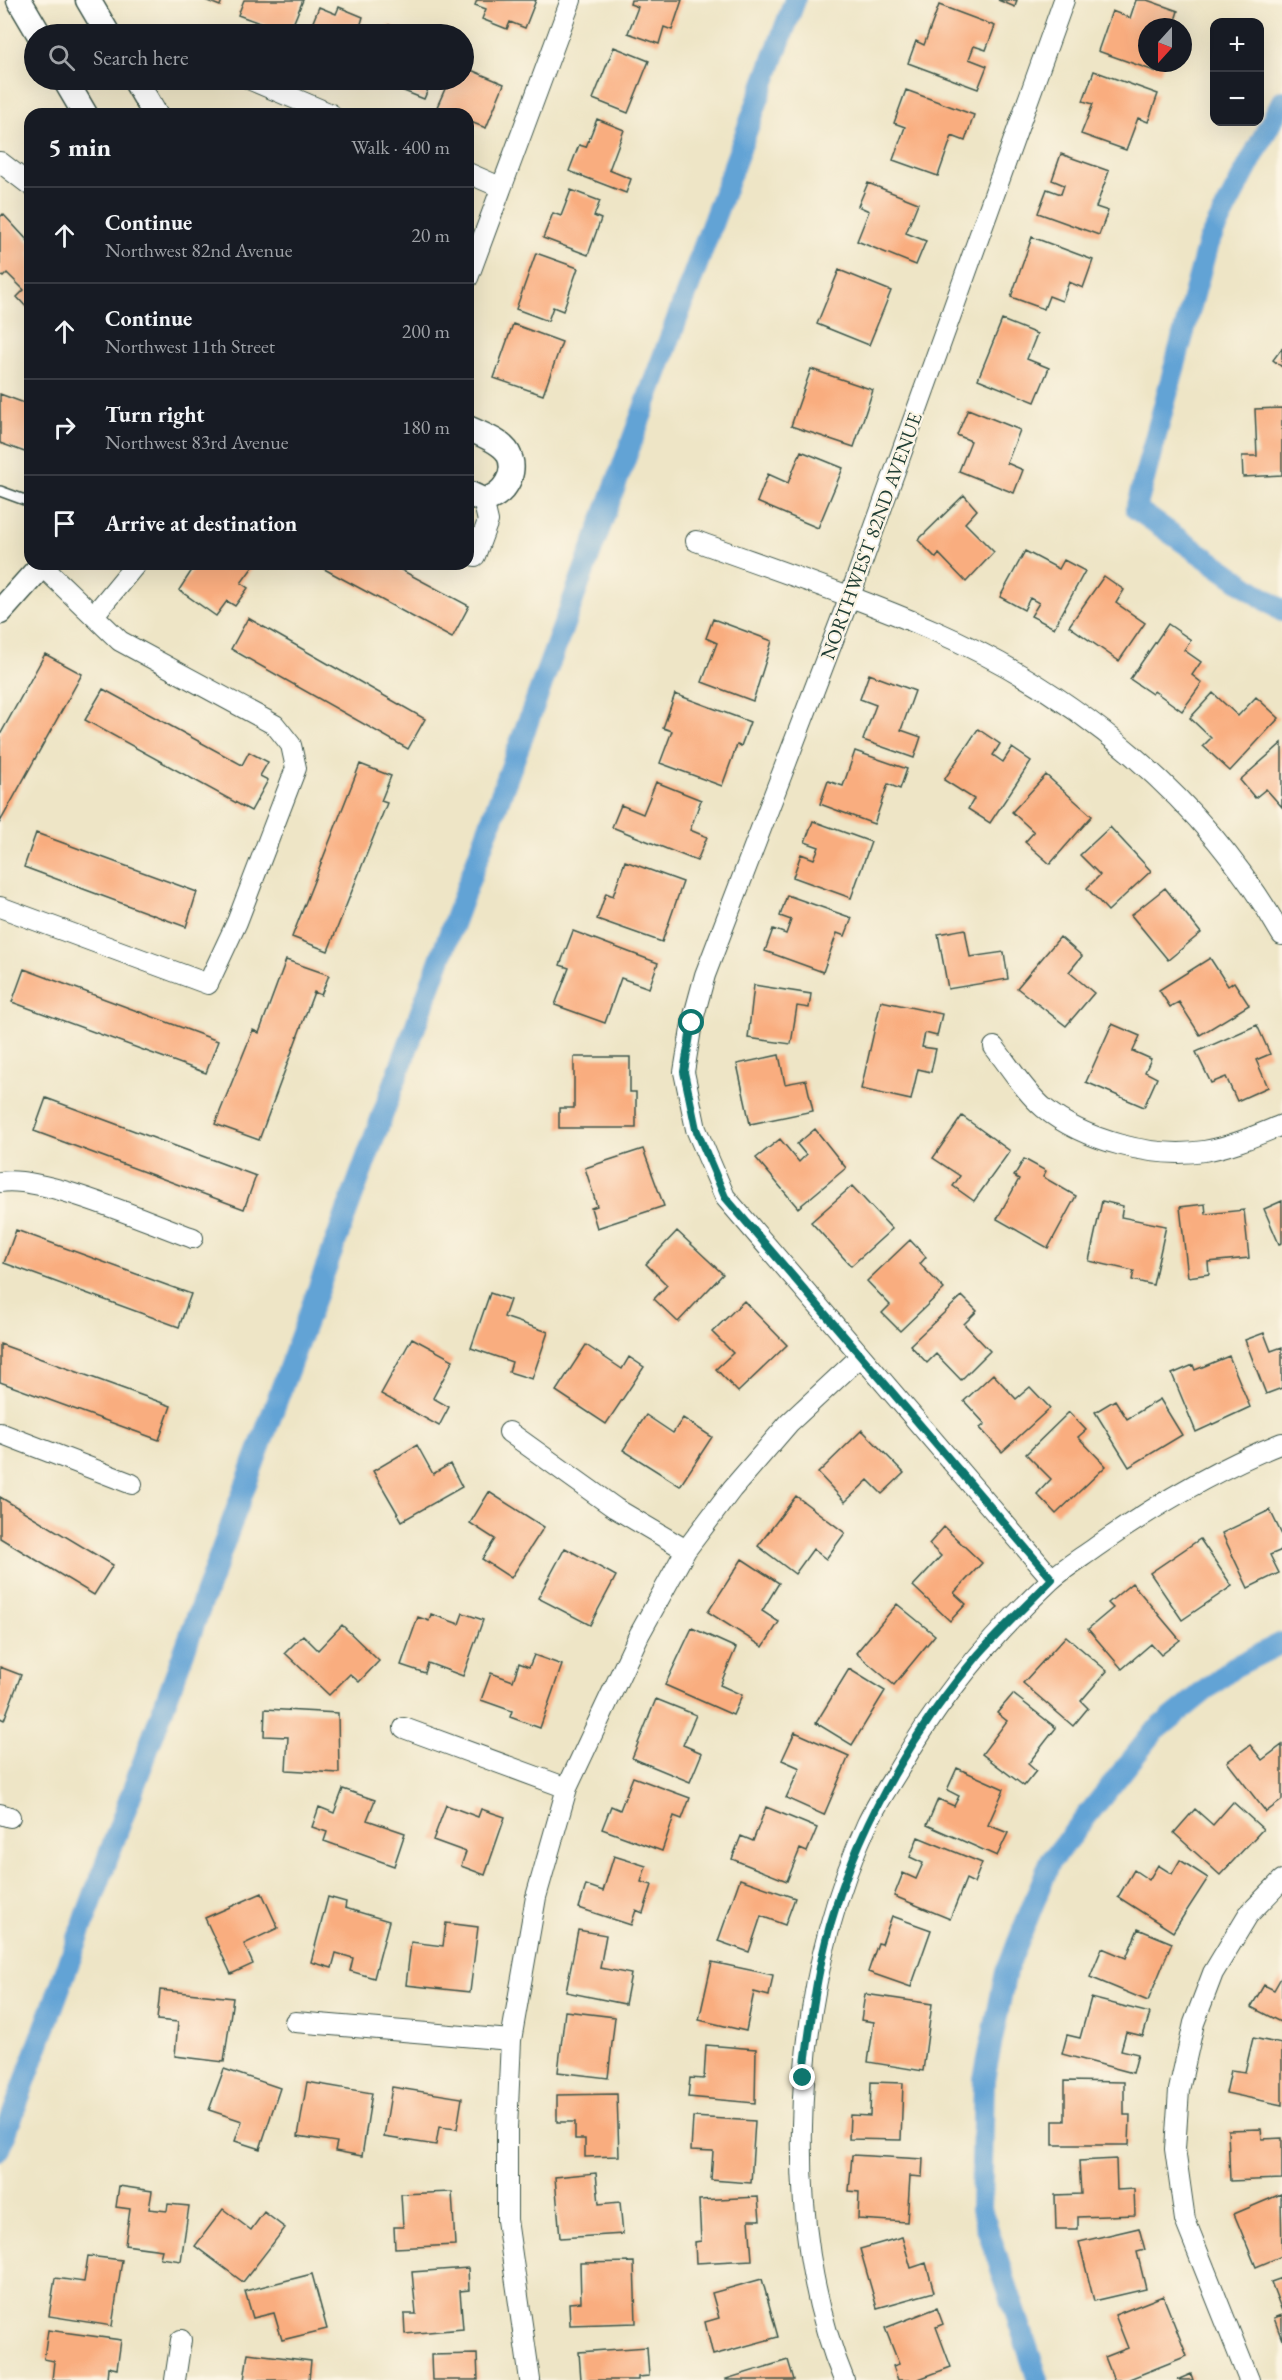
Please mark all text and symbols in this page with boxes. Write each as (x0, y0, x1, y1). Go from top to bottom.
north arrow (1138, 18, 1192, 72)
map controls (1210, 18, 1264, 126)
button: + (1210, 18, 1264, 72)
search box (24, 24, 474, 90)
icon: search (45, 41, 78, 74)
text: Search here (93, 43, 188, 72)
button: − (1210, 72, 1264, 126)
text: 5 min (48, 130, 111, 164)
text: Walk · 400 m (351, 134, 450, 160)
text: Continue (105, 208, 192, 237)
icon: ahead (48, 219, 81, 252)
text: 20 m (411, 222, 450, 248)
text: Northwest 82nd Avenue (105, 237, 293, 263)
text: Continue (105, 304, 192, 333)
icon: ahead (48, 315, 81, 348)
text: 200 m (402, 318, 450, 344)
text: Northwest 11th Street (105, 333, 275, 359)
text: Turn right (105, 400, 204, 429)
street label: NORTHWEST 82ND AVENUE (814, 409, 928, 663)
icon: right (48, 411, 81, 444)
text: 180 m (402, 414, 450, 440)
text: Northwest 83rd Avenue (105, 429, 289, 455)
icon: arrive (48, 507, 81, 540)
text: Arrive at destination (105, 509, 297, 538)
route start (678, 1009, 704, 1035)
route end (789, 2064, 815, 2090)

